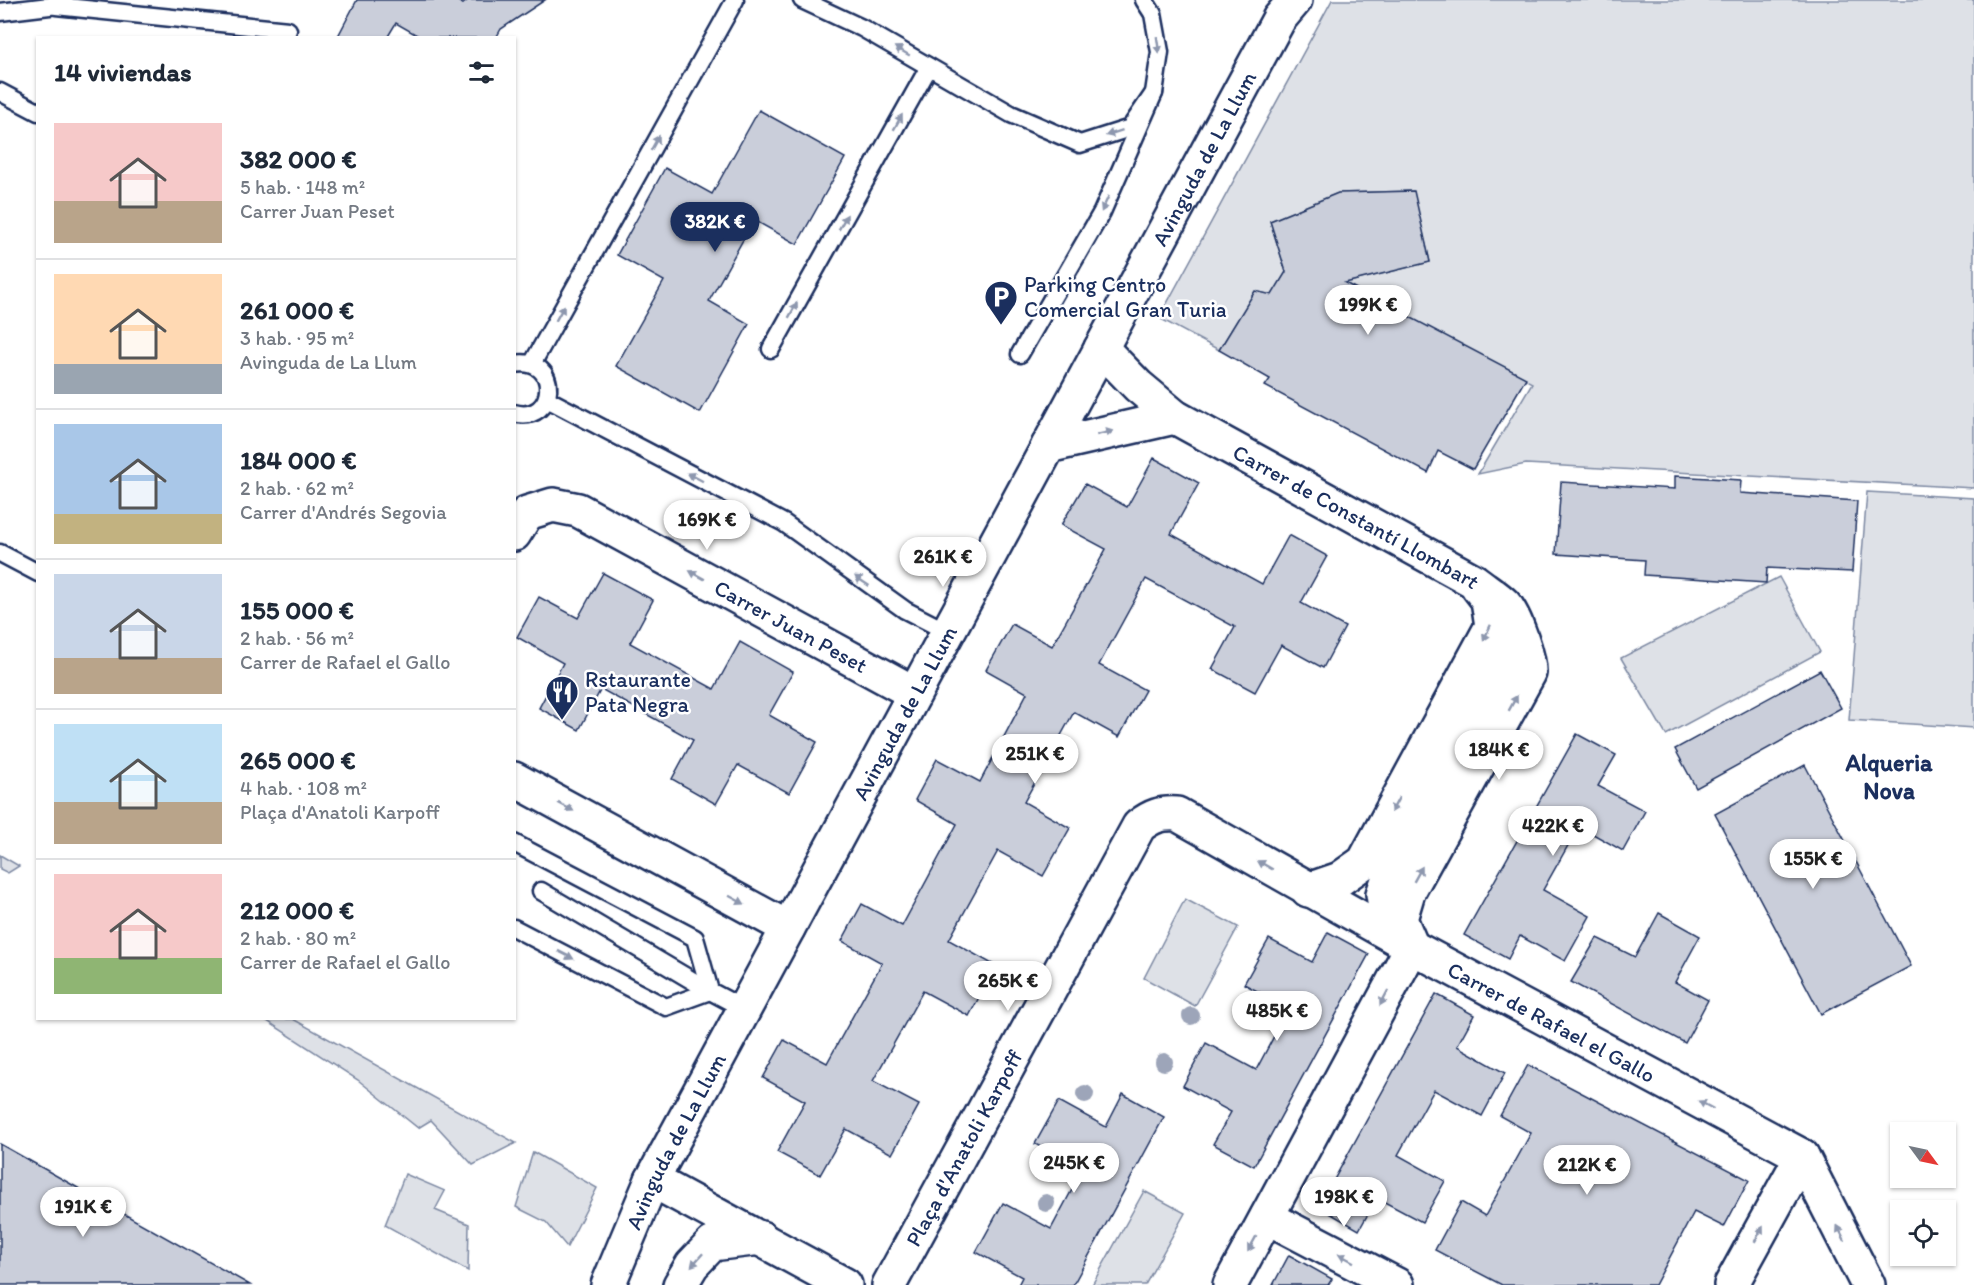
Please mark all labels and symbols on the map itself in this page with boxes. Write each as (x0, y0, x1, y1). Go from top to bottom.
one-way arrow (1154, 36, 1163, 55)
one-way arrow (894, 46, 910, 57)
street label: Avinguda de La Llum (1146, 66, 1262, 250)
one-way arrow (893, 113, 903, 130)
one-way arrow (1105, 128, 1123, 138)
one-way arrow (650, 134, 660, 151)
one-way arrow (1101, 196, 1110, 213)
pin: 382K € (666, 202, 764, 253)
one-way arrow (838, 213, 848, 230)
place label: Parking Centro Comercial Gran Turia (1024, 271, 1227, 323)
parking icon: Parking Centro Comercial Gran Turia (983, 279, 1019, 326)
pin: 199K € (1319, 285, 1417, 336)
one-way arrow (788, 302, 799, 318)
one-way arrow (555, 304, 565, 321)
one-way arrow (1096, 428, 1114, 438)
street label: Carrer de Constantí Llombart (1228, 438, 1486, 594)
one-way arrow (686, 472, 703, 481)
pin: 169K € (658, 500, 756, 551)
pin: 261K € (894, 537, 992, 588)
one-way arrow (689, 570, 706, 580)
street label: Carrer Juan Peset (710, 573, 872, 679)
one-way arrow (854, 575, 870, 587)
street label: Avinguda de La Llum (846, 620, 963, 805)
one-way arrow (1482, 625, 1491, 642)
place label: Rstaurante Pata Negra (585, 666, 691, 718)
restaurant icon: Rstaurante Pata Negra (544, 674, 580, 721)
one-way arrow (1508, 694, 1518, 711)
pin: 184K € (1450, 730, 1548, 781)
pin: 251K € (986, 734, 1084, 785)
district label: Alqueria Nova (1844, 748, 1933, 805)
one-way arrow (1390, 797, 1400, 814)
one-way arrow (558, 802, 575, 812)
pin: 422K € (1504, 806, 1602, 857)
pin: 155K € (1764, 839, 1862, 890)
one-way arrow (1257, 859, 1273, 870)
one-way arrow (1413, 865, 1423, 882)
one-way arrow (729, 895, 746, 905)
one-way arrow (557, 951, 574, 960)
street label: Carrer de Rafael el Gallo (1443, 955, 1660, 1088)
pin: 265K € (959, 961, 1057, 1012)
one-way arrow (1379, 990, 1389, 1007)
pin: 485K € (1228, 991, 1326, 1042)
street label: Plaça d'Anatoli Karpoff (899, 1045, 1028, 1251)
street label: Avinguda de La Llum (619, 1048, 732, 1233)
one-way arrow (1697, 1100, 1714, 1110)
north arrow (1890, 1122, 1956, 1188)
pin: 245K € (1025, 1143, 1123, 1194)
pin: 212K € (1538, 1145, 1636, 1196)
pin: 198K € (1295, 1177, 1393, 1228)
pin: 191K € (34, 1187, 132, 1238)
one-way arrow (1837, 1224, 1847, 1242)
one-way arrow (1754, 1225, 1764, 1242)
one-way arrow (1247, 1236, 1257, 1253)
one-way arrow (690, 1253, 704, 1268)
one-way arrow (1337, 1253, 1354, 1263)

